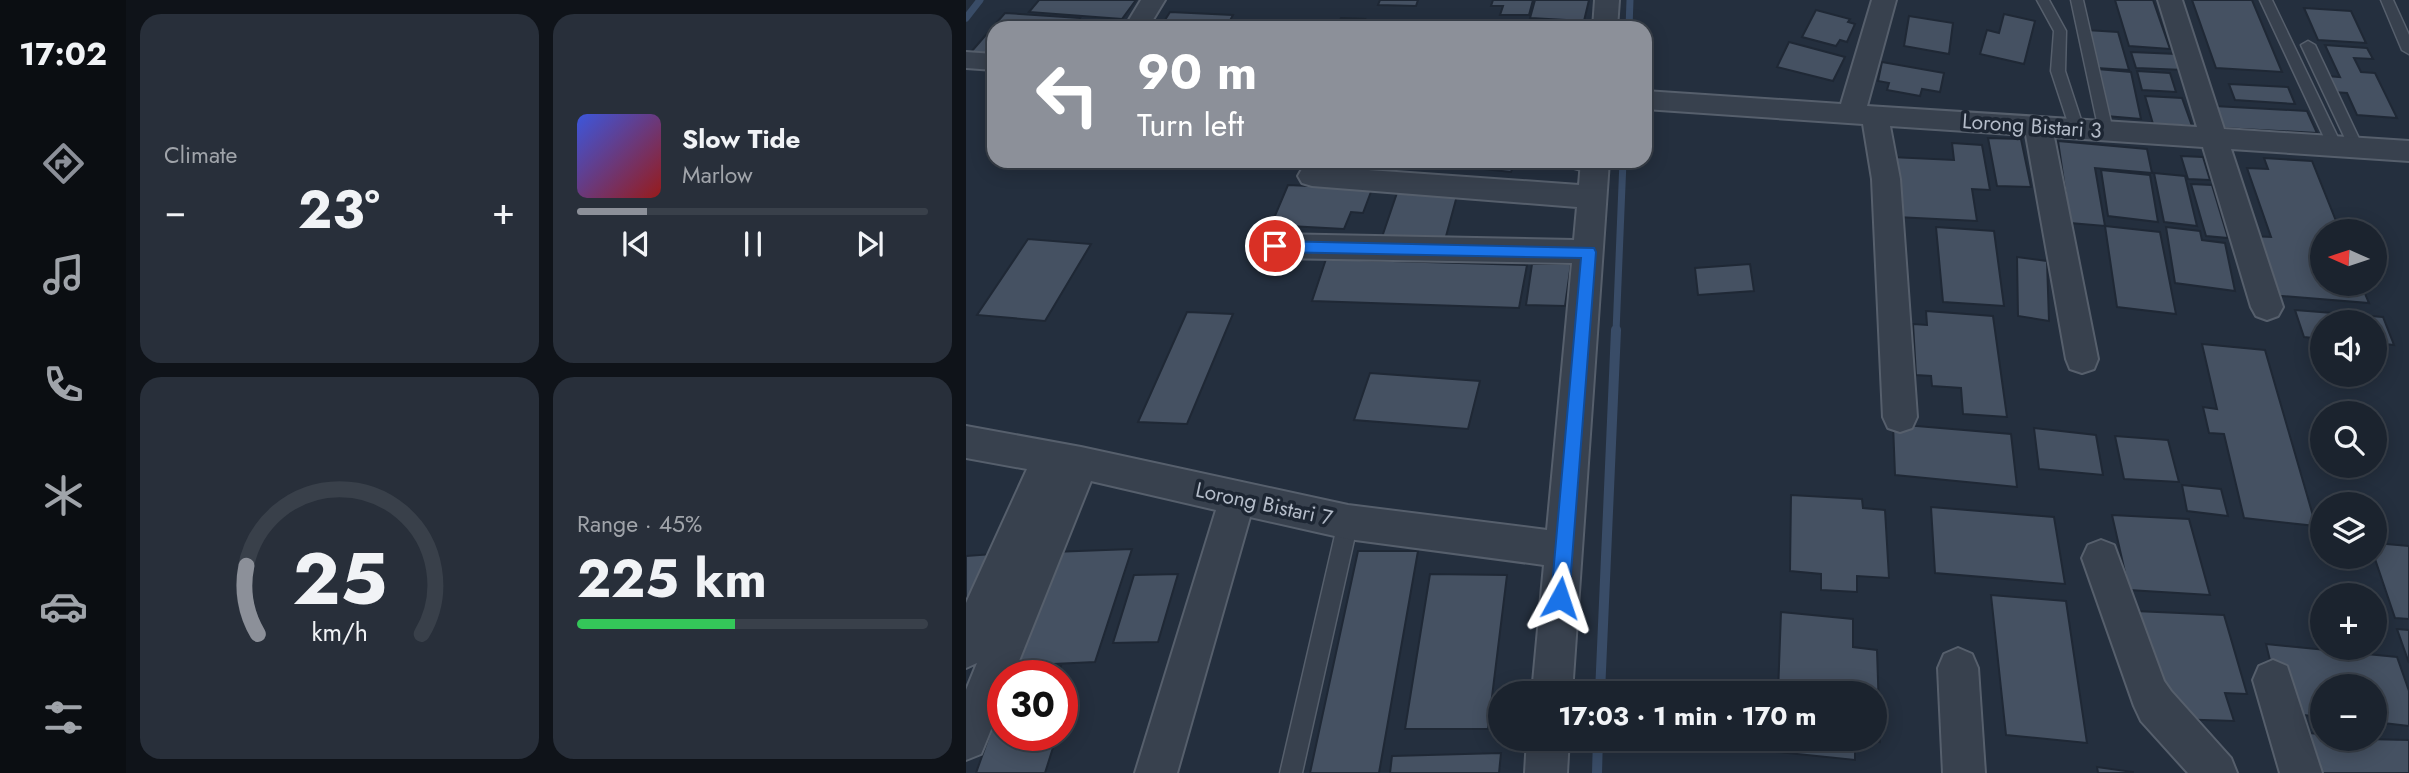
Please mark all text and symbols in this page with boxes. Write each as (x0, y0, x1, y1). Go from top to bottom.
text: 17:02 (19, 31, 107, 77)
text: 90 m (1137, 37, 1257, 107)
icon: left (1022, 49, 1113, 140)
text: Turn left (1137, 102, 1244, 148)
street label: Lorong Bistari 3 (1961, 106, 2103, 146)
text: Slow Tide (682, 120, 801, 158)
text: Climate (164, 138, 237, 172)
icon: directions (39, 139, 88, 188)
text: Marlow (682, 158, 753, 192)
text: 23° (298, 172, 380, 248)
text: − (164, 183, 186, 238)
text: + (492, 183, 515, 238)
pin (1245, 216, 1305, 276)
north arrow (2310, 219, 2387, 296)
map controls (2310, 219, 2387, 751)
icon: previous (617, 225, 655, 263)
icon: pause (734, 225, 772, 263)
icon: next (851, 225, 889, 263)
icon: arrive (1256, 227, 1294, 265)
icon: music (39, 250, 88, 299)
button: sound (2310, 310, 2387, 387)
icon: phone (39, 360, 88, 409)
button: search (2310, 401, 2387, 478)
icon: climate (39, 471, 88, 520)
street label: Lorong Bistari 7 (1193, 475, 1335, 533)
button: layers (2310, 492, 2387, 569)
text: Range · 45% (577, 507, 702, 541)
text: 25 (292, 526, 387, 631)
text: 225 km (577, 541, 767, 617)
position arrow (1523, 561, 1597, 635)
icon: car (39, 582, 88, 631)
button: + (2310, 583, 2387, 660)
text: km/h (311, 614, 368, 650)
speed limit sign: 30 (987, 660, 1078, 751)
button: − (2310, 674, 2387, 751)
icon: filters (39, 693, 88, 742)
text: 17:03 · 1 min · 170 m (1558, 697, 1817, 735)

